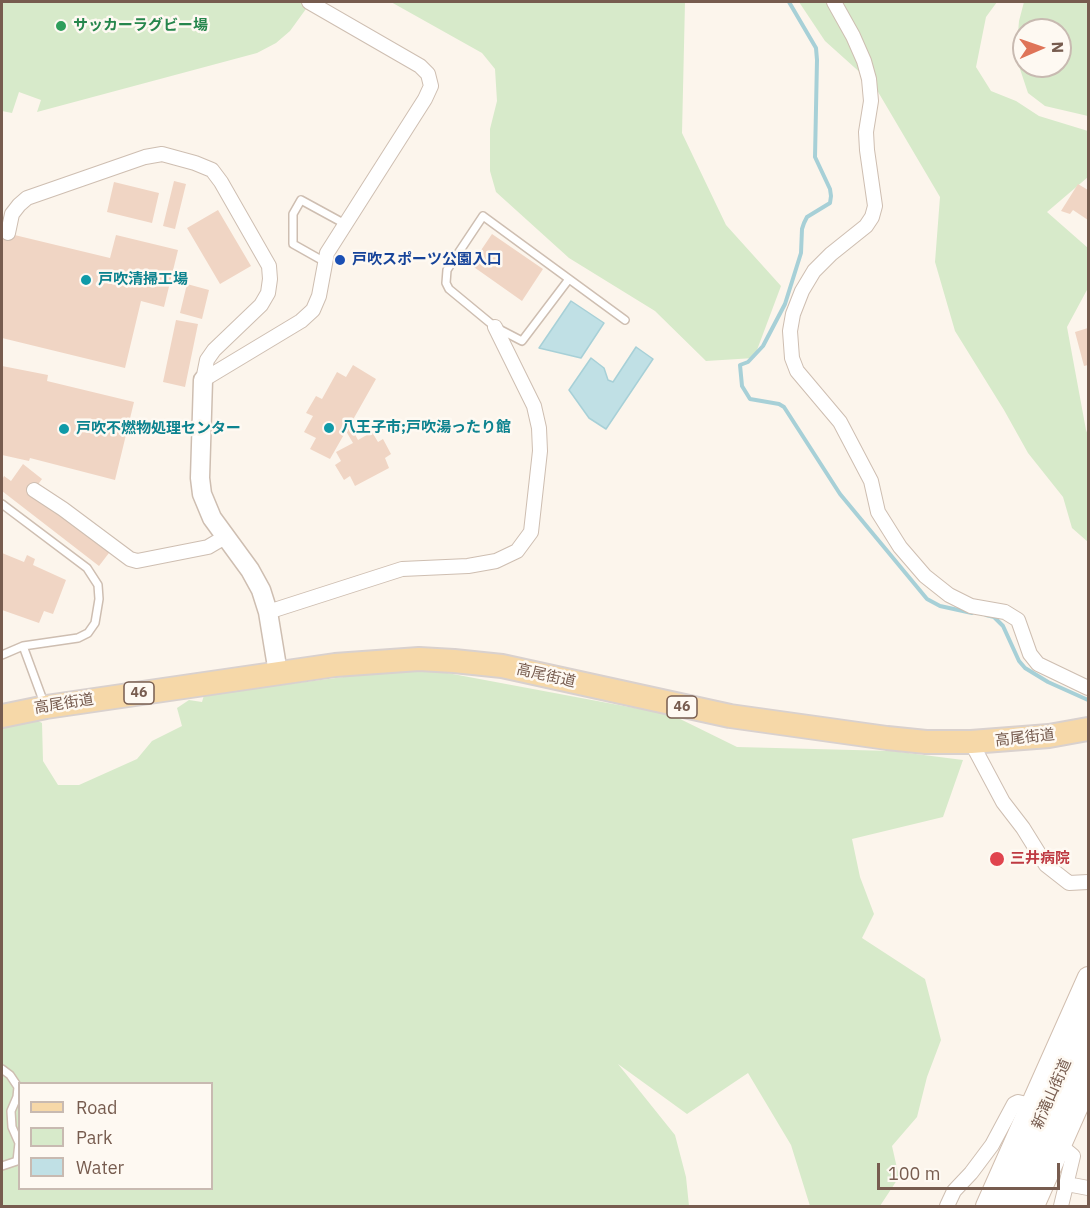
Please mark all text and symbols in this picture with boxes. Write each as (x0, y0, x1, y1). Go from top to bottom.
place label: サッカーラグビー場 (73, 17, 208, 35)
north arrow (1012, 18, 1072, 78)
marker: サッカーラグビー場 (54, 19, 68, 33)
text: N (1048, 41, 1068, 54)
place label: 戸吹スポーツ公園入口 (352, 251, 502, 269)
marker: 戸吹スポーツ公園入口 (333, 253, 347, 267)
place label: 戸吹清掃工場 (98, 271, 188, 289)
marker: 戸吹清掃工場 (79, 273, 93, 287)
place label: 八王子市;戸吹湯ったり館 (341, 419, 511, 437)
place label: 戸吹不燃物処理センター (76, 420, 241, 438)
marker: 八王子市;戸吹湯ったり館 (322, 421, 336, 435)
marker: 戸吹不燃物処理センター (57, 422, 71, 436)
street label: 高尾街道 (515, 660, 577, 692)
road number: 46 (124, 682, 154, 704)
street label: 高尾街道 (33, 690, 95, 718)
road number: 46 (667, 696, 697, 718)
street label: 高尾街道 (994, 726, 1056, 750)
marker: 三井病院 (988, 850, 1006, 868)
place label: 三井病院 (1010, 850, 1070, 868)
street label: 新滝山街道 (1029, 1056, 1075, 1132)
legend (18, 1082, 213, 1190)
text: Road (76, 1096, 117, 1119)
text: Park (76, 1126, 112, 1149)
scale bar (880, 1151, 1063, 1189)
text: Water (76, 1156, 124, 1179)
text: 100 m (888, 1162, 940, 1185)

